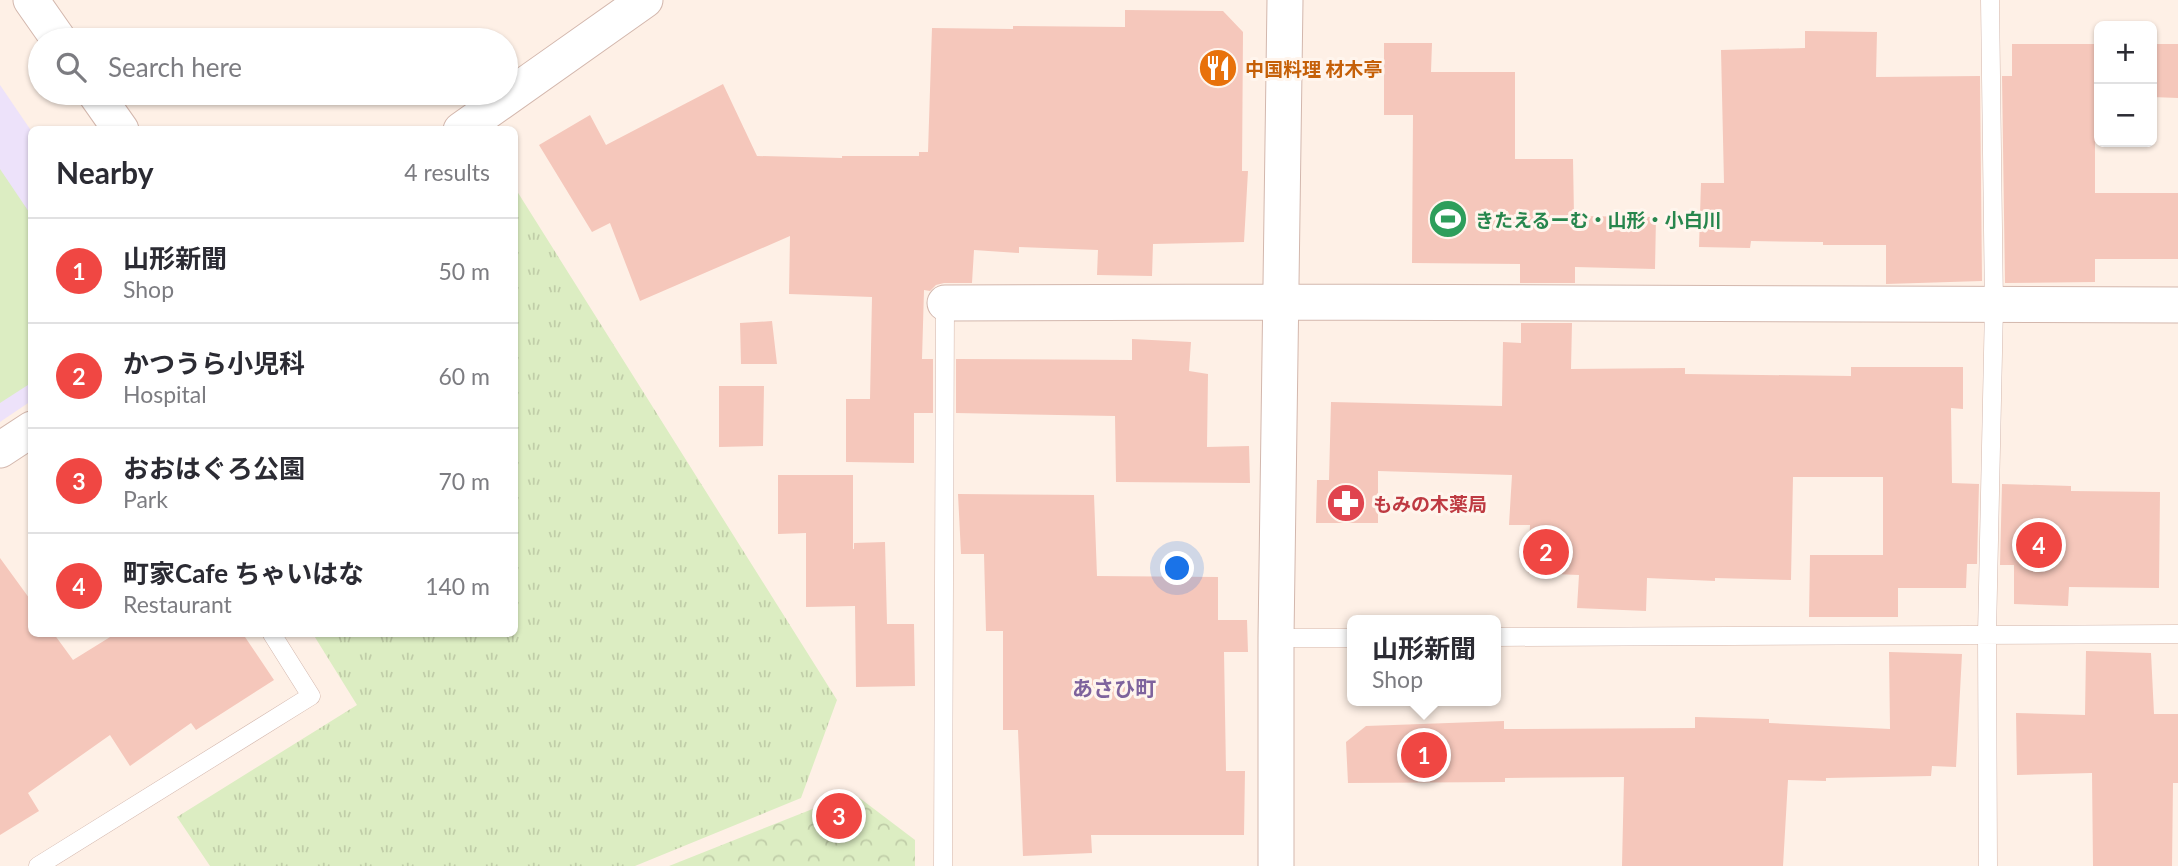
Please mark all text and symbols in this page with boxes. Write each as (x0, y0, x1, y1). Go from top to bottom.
map controls (2094, 21, 2157, 147)
button: + (2094, 21, 2157, 84)
search box (28, 28, 518, 105)
restaurant icon: 中国料理 材木亭 (1197, 47, 1239, 89)
icon: search (52, 48, 90, 86)
text: Search here (108, 51, 242, 83)
place label: 中国料理 材木亭 (1245, 57, 1383, 80)
button: − (2094, 84, 2157, 147)
text: Nearby (56, 154, 154, 190)
text: 4 results (404, 158, 490, 186)
sports icon: きたえるーむ・山形・小白川 (1427, 198, 1469, 240)
place label: きたえるーむ・山形・小白川 (1475, 208, 1721, 231)
text: 山形新聞 (123, 242, 227, 274)
text: 1 (72, 257, 86, 285)
text: 50 m (439, 257, 490, 285)
text: Shop (123, 275, 174, 303)
text: かつうら小児科 (123, 347, 305, 379)
text: 2 (72, 362, 86, 390)
text: 60 m (439, 362, 490, 390)
text: Hospital (123, 380, 207, 408)
text: おおはぐろ公園 (123, 452, 305, 484)
text: 3 (72, 467, 86, 495)
text: 70 m (439, 467, 490, 495)
pharmacy icon: もみの木薬局 (1325, 482, 1367, 524)
text: Park (123, 485, 168, 513)
place label: もみの木薬局 (1373, 492, 1487, 515)
pin: 4 (2016, 519, 2062, 571)
pin: 2 (1523, 526, 1569, 578)
your location (1160, 551, 1194, 585)
text: 町家Cafe ちゃいはな (123, 557, 364, 589)
text: 4 (72, 572, 86, 600)
text: 140 m (425, 572, 490, 600)
text: Restaurant (123, 590, 232, 618)
popup (1347, 615, 1501, 706)
text: 山形新聞 (1372, 632, 1476, 664)
text: Shop (1372, 665, 1423, 693)
district label: あさひ町 (1072, 675, 1156, 700)
pin: 1 (1401, 729, 1447, 781)
pin: 3 (816, 790, 862, 842)

